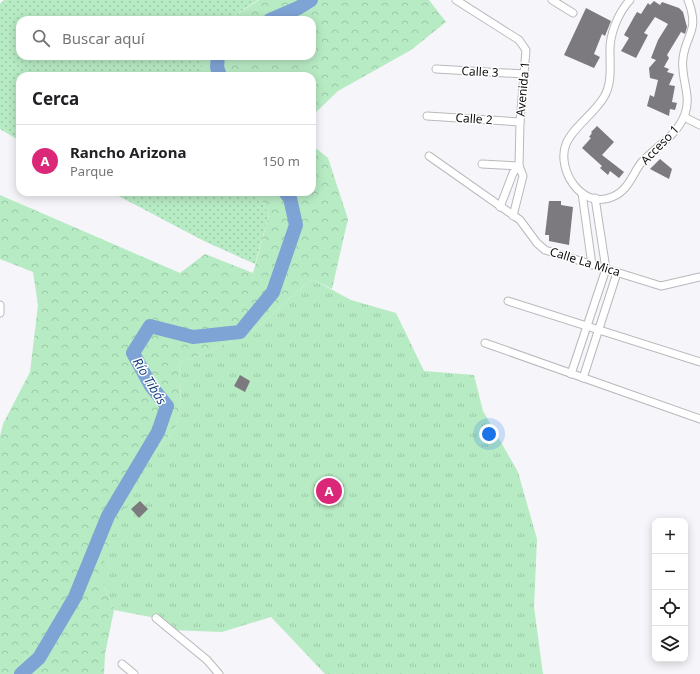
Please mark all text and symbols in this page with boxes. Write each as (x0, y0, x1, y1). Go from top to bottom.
search box (16, 16, 316, 60)
icon: search (30, 27, 52, 49)
text: Buscar aquí (62, 28, 145, 48)
street label: Avenida 1 (512, 61, 533, 117)
street label: Calle 3 (461, 62, 499, 81)
text: Cerca (32, 87, 79, 110)
street label: Calle 2 (455, 109, 493, 128)
street label: Acceso 1 (637, 121, 683, 168)
text: Rancho Arizona (70, 142, 186, 162)
text: A (41, 152, 50, 170)
text: 150 m (262, 152, 300, 170)
text: Parque (70, 162, 114, 180)
street label: Calle La Mica (548, 243, 623, 280)
water label: Río Tibás (129, 354, 171, 408)
your location (479, 424, 499, 444)
pin: A (316, 476, 342, 506)
map controls (652, 518, 688, 662)
button: + (652, 518, 688, 554)
button: − (652, 554, 688, 590)
button: locate (652, 590, 688, 626)
button: layers (652, 626, 688, 662)

